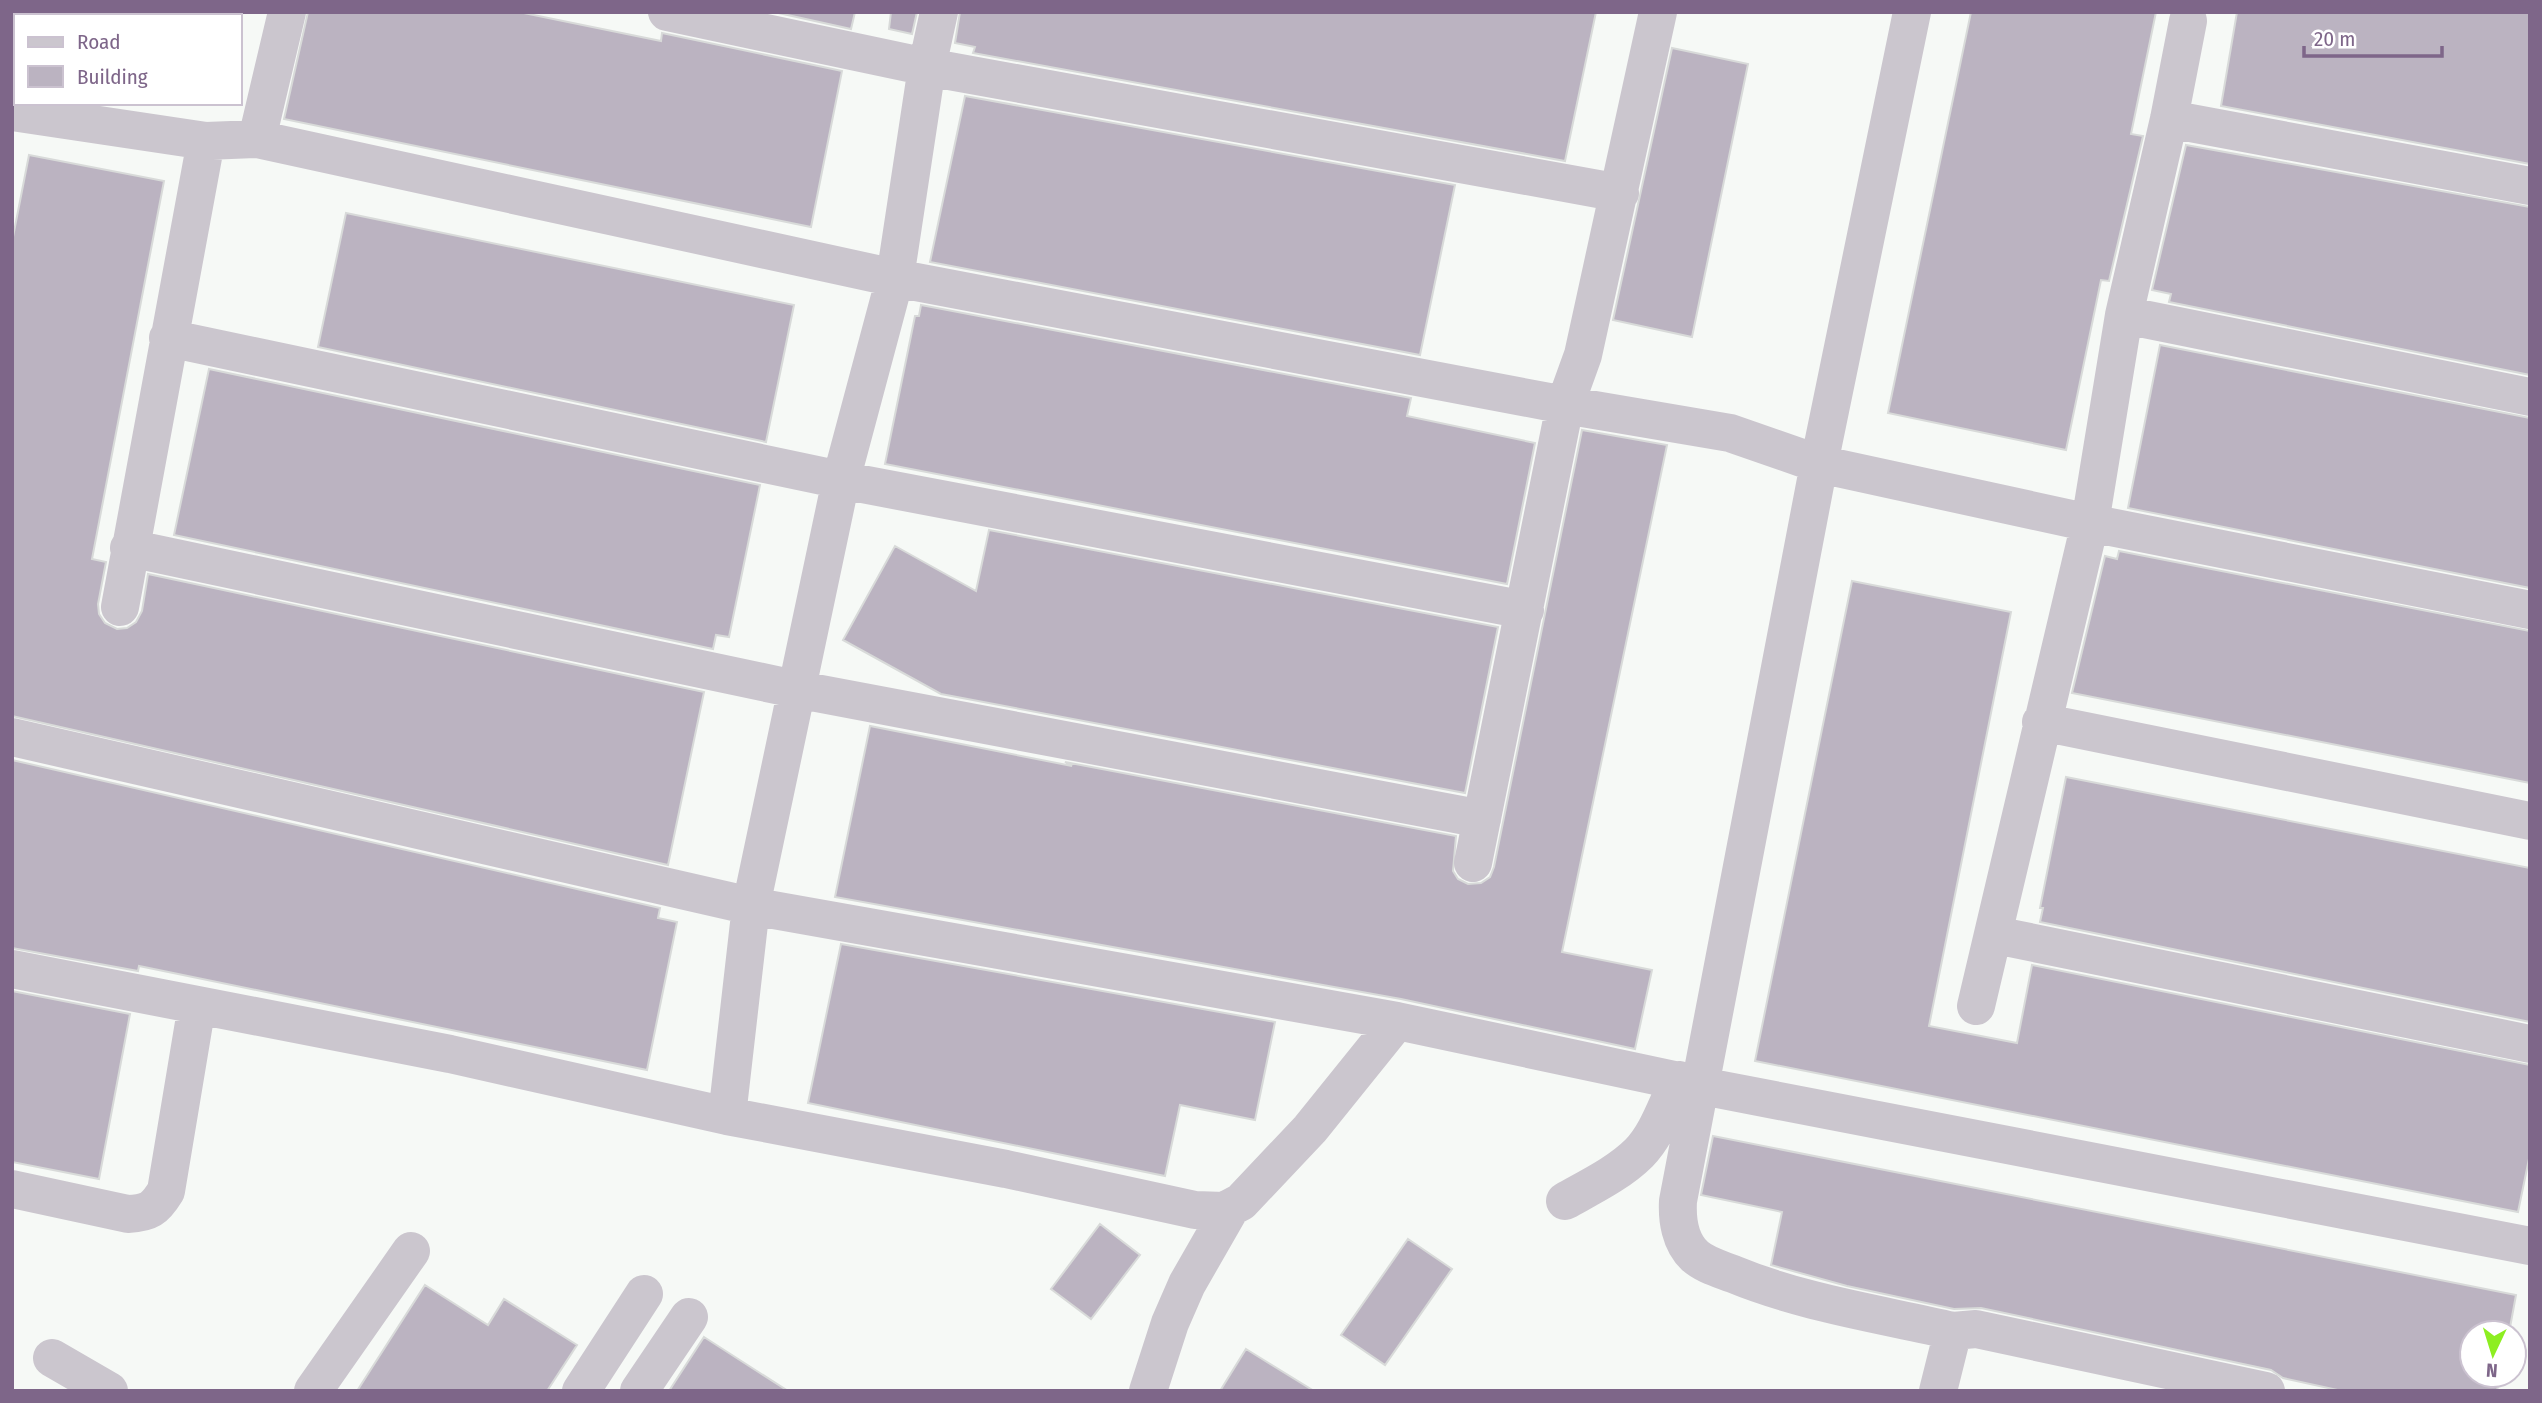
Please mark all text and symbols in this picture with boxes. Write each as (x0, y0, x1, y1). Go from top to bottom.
legend (14, 14, 242, 105)
scale bar (2304, 14, 2442, 58)
text: 20 m (2314, 26, 2355, 52)
text: Road (77, 29, 121, 55)
text: Building (77, 64, 148, 90)
north arrow (2458, 1319, 2528, 1389)
text: N (2485, 1359, 2498, 1382)

